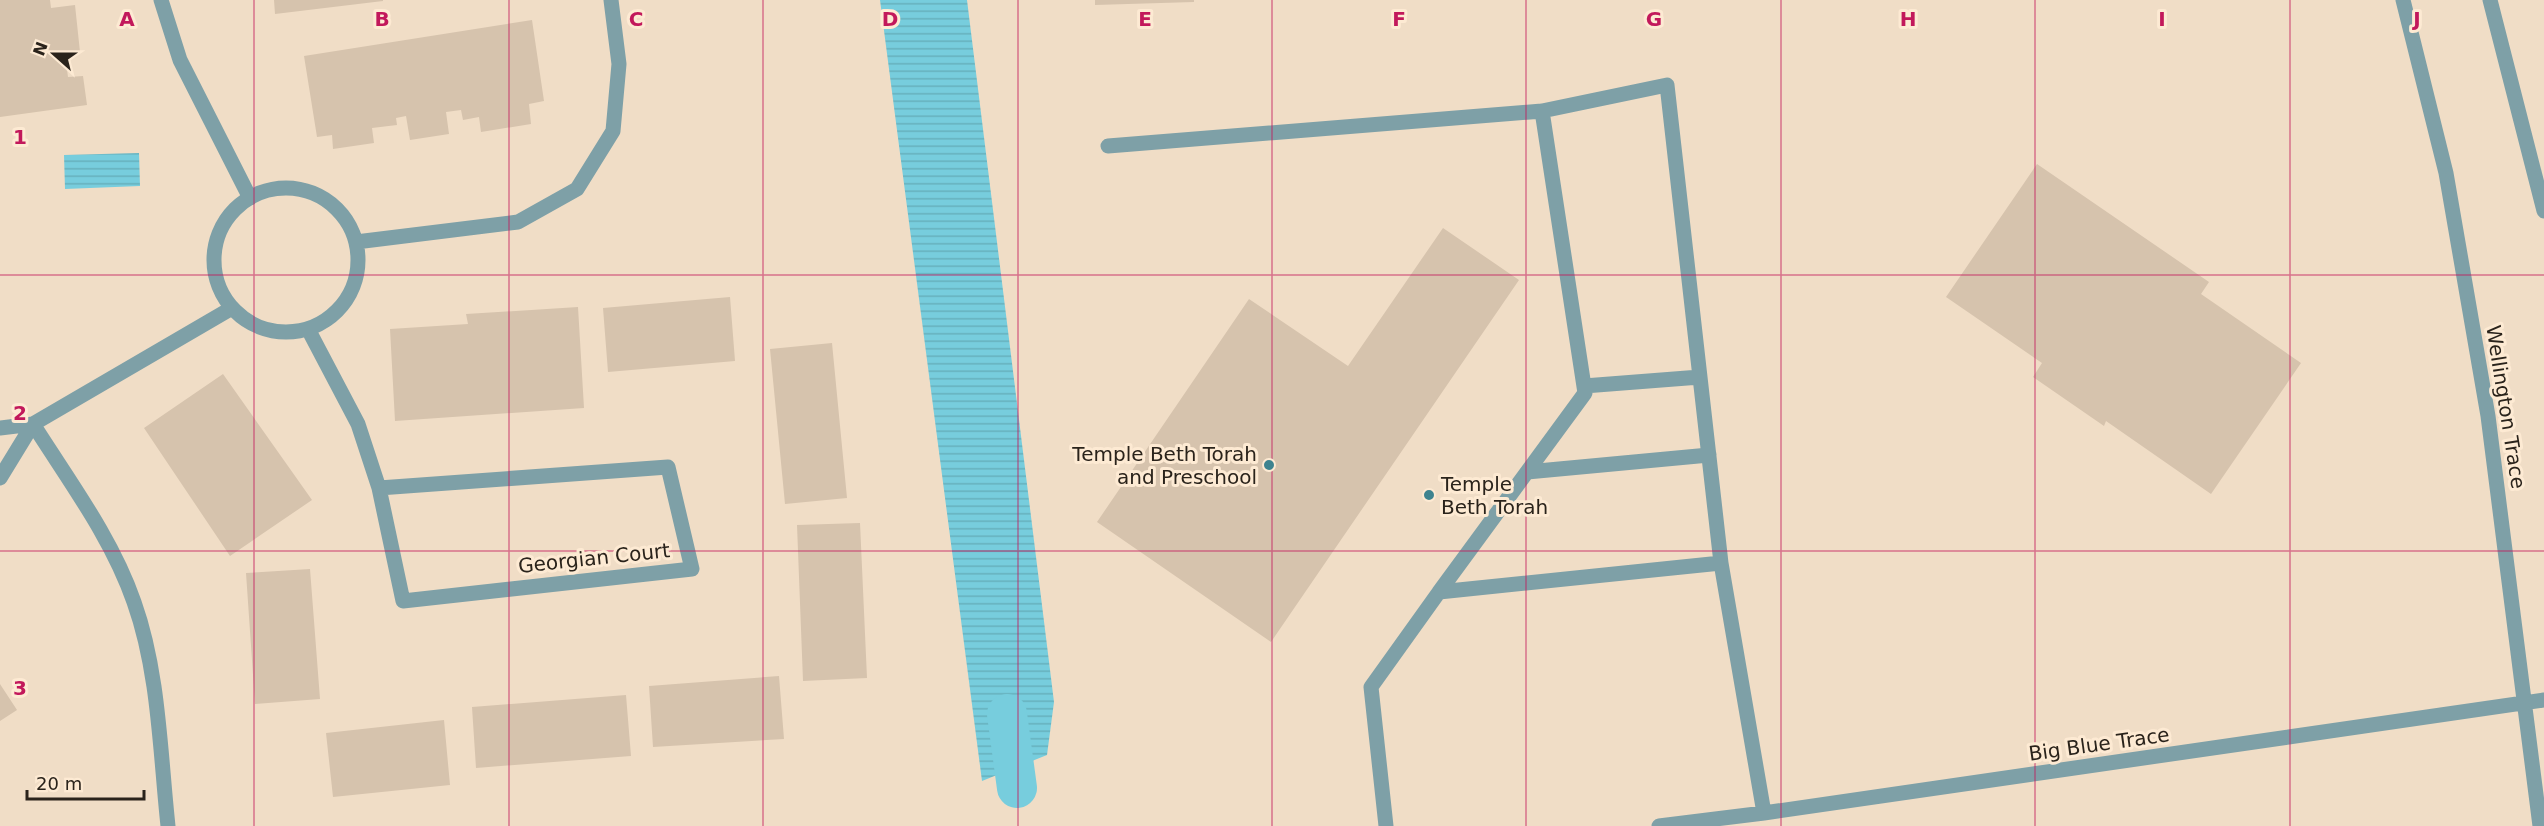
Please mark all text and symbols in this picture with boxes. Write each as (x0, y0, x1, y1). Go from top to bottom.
text: A (119, 7, 135, 31)
text: B (374, 7, 390, 31)
text: C (629, 7, 643, 31)
text: D (882, 7, 898, 31)
text: E (1138, 7, 1152, 31)
text: F (1392, 7, 1406, 31)
text: G (1646, 7, 1662, 31)
text: H (1900, 7, 1916, 31)
text: I (2158, 7, 2166, 31)
text: J (2411, 7, 2421, 31)
north arrow (24, 24, 84, 84)
text: N (29, 39, 52, 58)
text: 1 (13, 125, 27, 149)
street label: Wellington Trace (2481, 324, 2531, 490)
text: 2 (13, 401, 27, 425)
place label: Temple Beth Torah and Preschool (1071, 442, 1257, 489)
marker: Temple Beth Torah and Preschool (1262, 458, 1276, 472)
place label: Temple Beth Torah (1440, 472, 1548, 519)
marker: Temple Beth Torah (1422, 488, 1436, 502)
street label: Georgian Court (517, 538, 671, 578)
text: 3 (13, 676, 27, 700)
street label: Big Blue Trace (2027, 722, 2171, 766)
scale bar (27, 763, 144, 801)
text: 20 m (36, 773, 82, 794)

